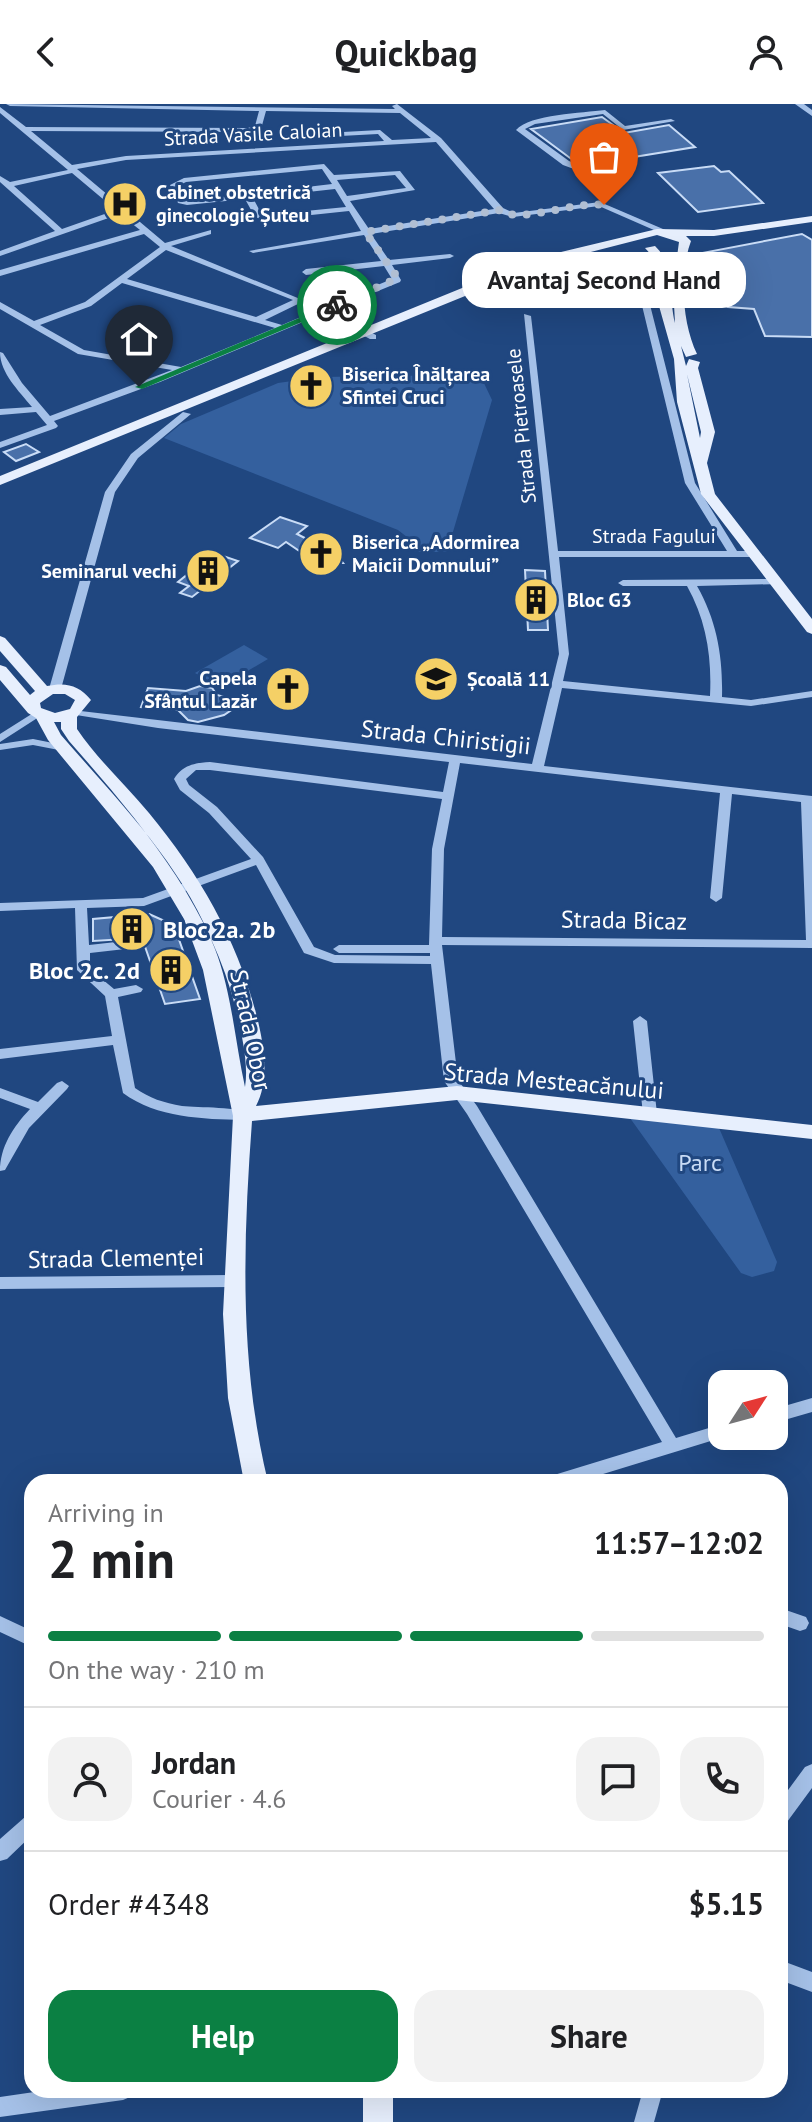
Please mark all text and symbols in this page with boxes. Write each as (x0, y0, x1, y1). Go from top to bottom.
text: Quickbag (335, 29, 477, 76)
icon: back (24, 30, 68, 74)
icon: person (744, 30, 788, 74)
street label: Strada Vasile Caloian (163, 116, 343, 152)
pin (570, 123, 638, 205)
icon: bag (582, 135, 626, 179)
place label: Cabinet obstetrică ginecologie Șuteu (156, 179, 311, 228)
hospital icon: Cabinet obstetrică ginecologie Șuteu (101, 180, 149, 228)
callout: Avantaj Second Hand (462, 253, 746, 309)
text: Avantaj Second Hand (487, 263, 721, 296)
courier (297, 265, 377, 345)
icon: bike (315, 283, 359, 327)
pin (105, 305, 173, 387)
icon: home (117, 317, 161, 361)
street label: Strada Pietroasele (500, 347, 542, 505)
place label: Biserica Înălțarea Sfintei Cruci (342, 361, 490, 410)
church icon: Biserica Înălțarea Sfintei Cruci (287, 362, 335, 410)
street label: Strada Fagului (592, 523, 716, 549)
place label: Biserica „Adormirea Maicii Domnului” (352, 529, 520, 578)
church icon: Biserica „Adormirea Maicii Domnului” (297, 530, 345, 578)
building icon: Seminarul vechi (184, 547, 232, 595)
place label: Seminarul vechi (41, 558, 177, 584)
building icon: Bloc G3 (512, 576, 560, 624)
place label: Bloc G3 (567, 587, 632, 613)
school or university icon: Școală 11 (412, 655, 460, 703)
place label: Capela Sfântul Lazăr (144, 665, 257, 714)
church icon: Capela Sfântul Lazăr (264, 665, 312, 713)
place label: Școală 11 (467, 666, 550, 692)
street label: Strada Chiristigii (360, 713, 532, 761)
street label: Strada Bicaz (561, 903, 687, 937)
building icon: Bloc 2a. 2b (108, 905, 156, 953)
place label: Bloc 2a. 2b (163, 914, 275, 945)
building icon: Bloc 2c. 2d (147, 946, 195, 994)
place label: Bloc 2c. 2d (29, 955, 140, 986)
street label: Strada Obor (223, 967, 279, 1093)
street label: Strada Mesteacănului (443, 1056, 665, 1106)
park label: Parc (678, 1147, 722, 1178)
street label: Strada Clemenței (28, 1241, 204, 1275)
north arrow (708, 1370, 788, 1450)
map controls (708, 1370, 788, 1450)
text: Arriving in (48, 1496, 164, 1529)
text: 11:57–12:02 (594, 1523, 764, 1562)
text: 2 min (48, 1525, 175, 1592)
text: On the way · 210 m (48, 1653, 265, 1686)
button: person (48, 1737, 132, 1821)
button: chat (576, 1737, 660, 1821)
button: phone (680, 1737, 764, 1821)
text: Jordan (152, 1743, 236, 1782)
text: Courier · 4.6 (152, 1782, 286, 1815)
text: Order #4348 (48, 1884, 210, 1923)
text: $5.15 (689, 1884, 764, 1923)
button: Help (48, 1990, 398, 2082)
button: Share (414, 1990, 764, 2082)

